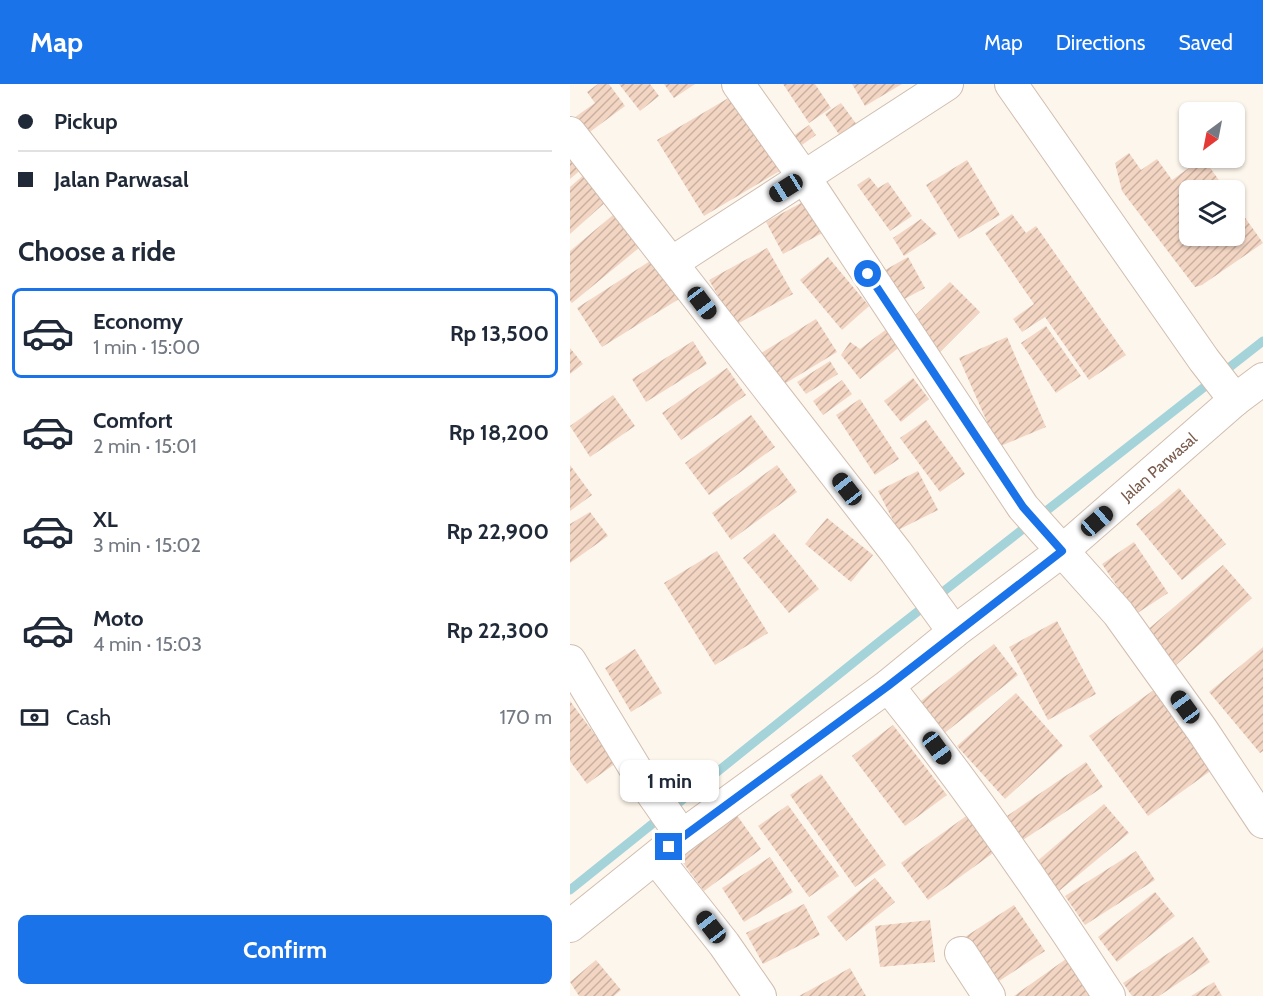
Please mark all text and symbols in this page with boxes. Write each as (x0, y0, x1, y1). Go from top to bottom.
text: Map (30, 25, 83, 59)
text: Map (984, 30, 1023, 55)
text: Directions (1056, 30, 1145, 55)
text: Saved (1178, 30, 1233, 55)
north arrow (1179, 102, 1245, 168)
map controls (1179, 102, 1245, 246)
text: Pickup (54, 108, 118, 135)
text: Jalan Parwasal (54, 166, 189, 193)
car (766, 171, 806, 205)
button: layers (1179, 180, 1245, 246)
text: Choose a ride (18, 235, 176, 268)
route start (854, 260, 881, 287)
car (684, 283, 720, 323)
icon: car (21, 306, 75, 360)
text: Economy (93, 308, 183, 335)
text: Rp 13,500 (450, 320, 549, 347)
text: 1 min · 15:00 (93, 335, 200, 359)
icon: car (21, 405, 75, 459)
text: Comfort (93, 407, 172, 434)
text: Rp 18,200 (449, 419, 549, 446)
street label: Jalan Parwasal (1116, 428, 1201, 506)
text: 2 min · 15:01 (93, 434, 197, 458)
car (829, 469, 865, 509)
car (1078, 502, 1116, 540)
icon: car (21, 504, 75, 558)
text: XL (93, 506, 118, 533)
text: Rp 22,900 (446, 518, 549, 545)
text: 3 min · 15:02 (93, 533, 201, 557)
icon: car (21, 603, 75, 657)
text: Moto (93, 605, 144, 632)
text: Rp 22,300 (447, 617, 549, 644)
text: 4 min · 15:03 (93, 632, 202, 656)
car (1167, 687, 1203, 727)
icon: cash (18, 701, 51, 734)
text: Cash (66, 704, 111, 731)
text: 170 m (500, 705, 552, 729)
car (919, 728, 955, 768)
callout: 1 min (620, 760, 718, 802)
text: 1 min (647, 769, 692, 793)
route end (655, 833, 682, 860)
car (693, 907, 729, 947)
button: Confirm (18, 915, 552, 984)

